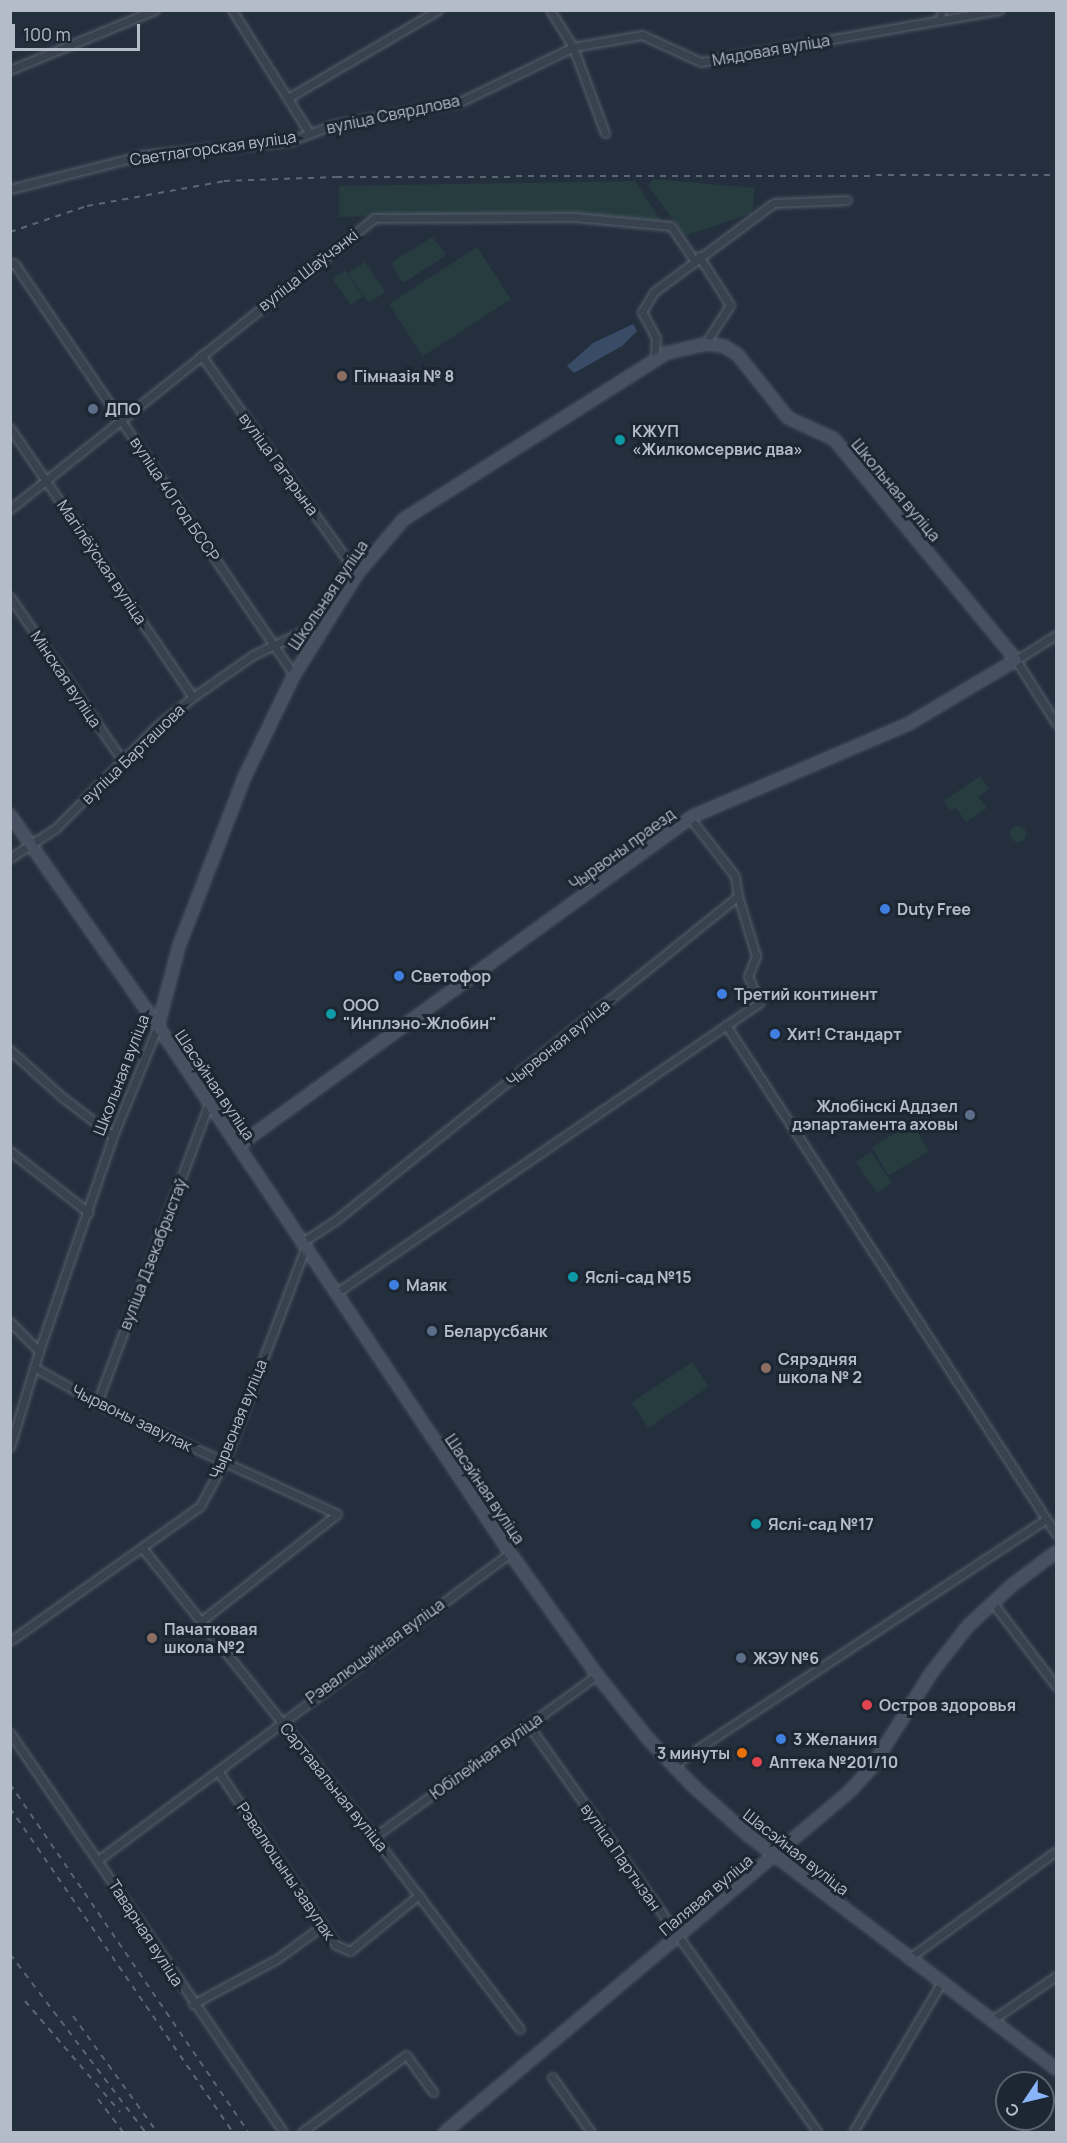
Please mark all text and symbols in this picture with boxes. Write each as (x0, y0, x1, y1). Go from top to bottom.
scale bar (15, 12, 142, 50)
text: 100 m (23, 22, 71, 46)
street label: Мядовая вуліца (711, 30, 831, 70)
street label: вуліца Свярдлова (325, 91, 461, 137)
street label: Светлагорская вуліца (129, 127, 297, 169)
street label: вуліца Шаўчэнкі (254, 225, 362, 315)
place label: Гімназія № 8 (354, 366, 454, 386)
marker: Гімназія № 8 (335, 369, 349, 383)
place label: ДПО (105, 399, 141, 419)
marker: ДПО (86, 402, 100, 416)
street label: вуліца Гагарына (235, 409, 323, 519)
place label: КЖУП «Жилкомсервис два» (632, 421, 803, 459)
street label: вуліца 40 год БССР (126, 433, 224, 565)
marker: КЖУП «Жилкомсервис два» (613, 433, 627, 447)
street label: Школьная вуліца (847, 435, 945, 545)
street label: Магілёўская вуліца (53, 496, 151, 628)
street label: Школьная вуліца (284, 537, 372, 653)
street label: Мінская вуліца (27, 627, 105, 731)
street label: вуліца Барташова (78, 700, 188, 808)
street label: Чырвоны праезд (565, 804, 679, 894)
place label: Duty Free (897, 899, 971, 919)
marker: Duty Free (878, 902, 892, 916)
place label: Светофор (411, 966, 491, 986)
marker: Светофор (392, 969, 406, 983)
place label: Третий континент (734, 984, 878, 1004)
marker: Третий континент (715, 987, 729, 1001)
place label: ООО "Инплэно-Жлобин" (343, 995, 497, 1033)
street label: Чырвоная вуліца (502, 995, 614, 1091)
marker: ООО "Инплэно-Жлобин" (324, 1007, 338, 1021)
street label: Школьная вуліца (89, 1012, 153, 1138)
place label: Хит! Стандарт (787, 1024, 902, 1044)
street label: Шасэйная вуліца (171, 1026, 259, 1144)
marker: Хит! Стандарт (768, 1027, 782, 1041)
place label: Жлобінскі Аддзел дэпартамента аховы (792, 1096, 958, 1134)
marker: Жлобінскі Аддзел дэпартамента аховы (963, 1108, 977, 1122)
street label: вуліца Дзекабрыстаў (115, 1176, 191, 1332)
place label: Яслі-сад №15 (585, 1267, 692, 1287)
marker: Яслі-сад №15 (566, 1270, 580, 1284)
place label: Маяк (406, 1275, 447, 1295)
marker: Маяк (387, 1278, 401, 1292)
place label: Беларусбанк (444, 1321, 547, 1341)
marker: Беларусбанк (425, 1324, 439, 1338)
place label: Сярэдняя школа № 2 (778, 1349, 862, 1387)
street label: Чырвоная вуліца (205, 1356, 271, 1482)
marker: Сярэдняя школа № 2 (759, 1361, 773, 1375)
street label: Чырвоны завулак (69, 1381, 195, 1455)
street label: Шасэйная вуліца (441, 1430, 529, 1548)
place label: Яслі-сад №17 (768, 1514, 874, 1534)
marker: Яслі-сад №17 (749, 1517, 763, 1531)
street label: Рэвалюцыйная вуліца (302, 1594, 448, 1708)
place label: Пачатковая школа №2 (164, 1619, 258, 1657)
marker: Пачатковая школа №2 (145, 1631, 159, 1645)
place label: ЖЭУ №6 (753, 1648, 820, 1668)
marker: ЖЭУ №6 (734, 1651, 748, 1665)
place label: Остров здоровья (879, 1695, 1016, 1715)
marker: Остров здоровья (860, 1698, 874, 1712)
street label: Юбілейная вуліца (426, 1709, 546, 1803)
street label: Сартавальная вуліца (276, 1719, 392, 1855)
place label: 3 Желания (793, 1729, 877, 1749)
marker: 3 Желания (774, 1732, 788, 1746)
place label: 3 минуты (657, 1743, 730, 1763)
marker: 3 минуты (735, 1746, 749, 1760)
place label: Аптека №201/10 (769, 1752, 898, 1772)
marker: Аптека №201/10 (750, 1755, 764, 1769)
street label: Рэвалюцыны завулак (233, 1799, 339, 1943)
street label: вуліца Партызан (577, 1800, 665, 1914)
street label: Шасэйная вуліца (739, 1805, 853, 1899)
street label: Палявая вуліца (655, 1850, 757, 1940)
street label: Таварная вуліца (104, 1876, 188, 1990)
north arrow (995, 2071, 1055, 2131)
text: С (999, 2099, 1024, 2121)

